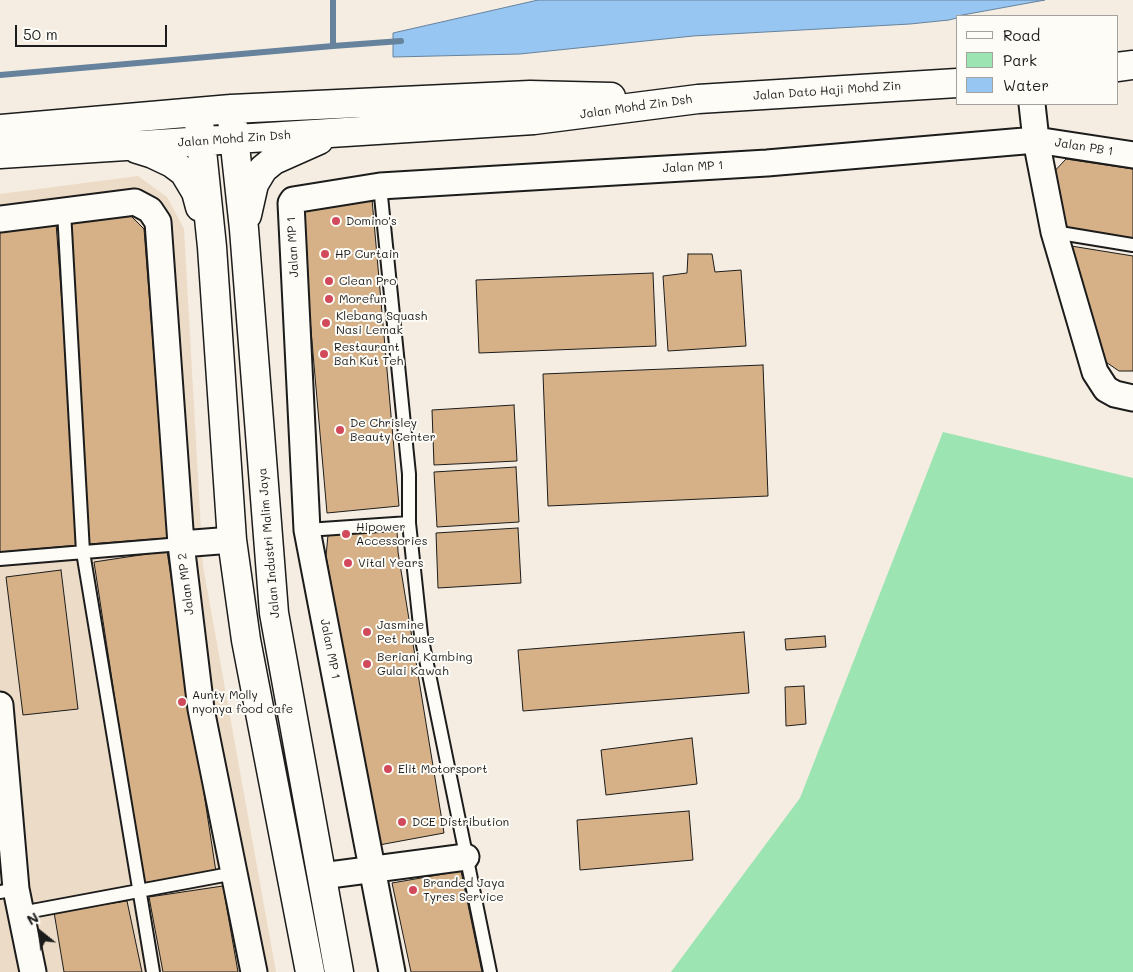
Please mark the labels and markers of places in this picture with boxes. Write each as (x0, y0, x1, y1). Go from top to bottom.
place label: Domino's (346, 214, 397, 228)
marker: Domino's (330, 215, 342, 227)
place label: HP Curtain (335, 247, 399, 261)
marker: HP Curtain (319, 248, 331, 260)
place label: Clean Pro (339, 274, 396, 288)
marker: Clean Pro (323, 275, 335, 287)
place label: Morefun (339, 292, 387, 306)
marker: Morefun (323, 293, 335, 305)
place label: Klebang Squash Nasi Lemak (336, 309, 427, 337)
marker: Klebang Squash Nasi Lemak (320, 317, 332, 329)
place label: Restaurant Bah Kut Teh (334, 340, 403, 368)
marker: Restaurant Bah Kut Teh (318, 348, 330, 360)
place label: De Chrisley Beauty Center (350, 416, 436, 444)
marker: De Chrisley Beauty Center (334, 424, 346, 436)
place label: Hipower Accessories (356, 520, 428, 548)
marker: Hipower Accessories (340, 528, 352, 540)
place label: Vital Years (358, 556, 424, 570)
marker: Vital Years (342, 557, 354, 569)
place label: Jasmine Pet house (377, 618, 435, 646)
marker: Jasmine Pet house (361, 626, 373, 638)
place label: Beriani Kambing Gulai Kawah (377, 650, 472, 678)
marker: Beriani Kambing Gulai Kawah (361, 658, 373, 670)
place label: Aunty Molly nyonya food cafe (192, 688, 293, 716)
marker: Aunty Molly nyonya food cafe (176, 696, 188, 708)
place label: Elit Motorsport (398, 762, 487, 776)
marker: Elit Motorsport (382, 763, 394, 775)
place label: DCE Distribution (412, 815, 509, 829)
marker: DCE Distribution (396, 816, 408, 828)
place label: Branded Jaya Tyres Service (423, 876, 505, 904)
marker: Branded Jaya Tyres Service (407, 884, 419, 896)

